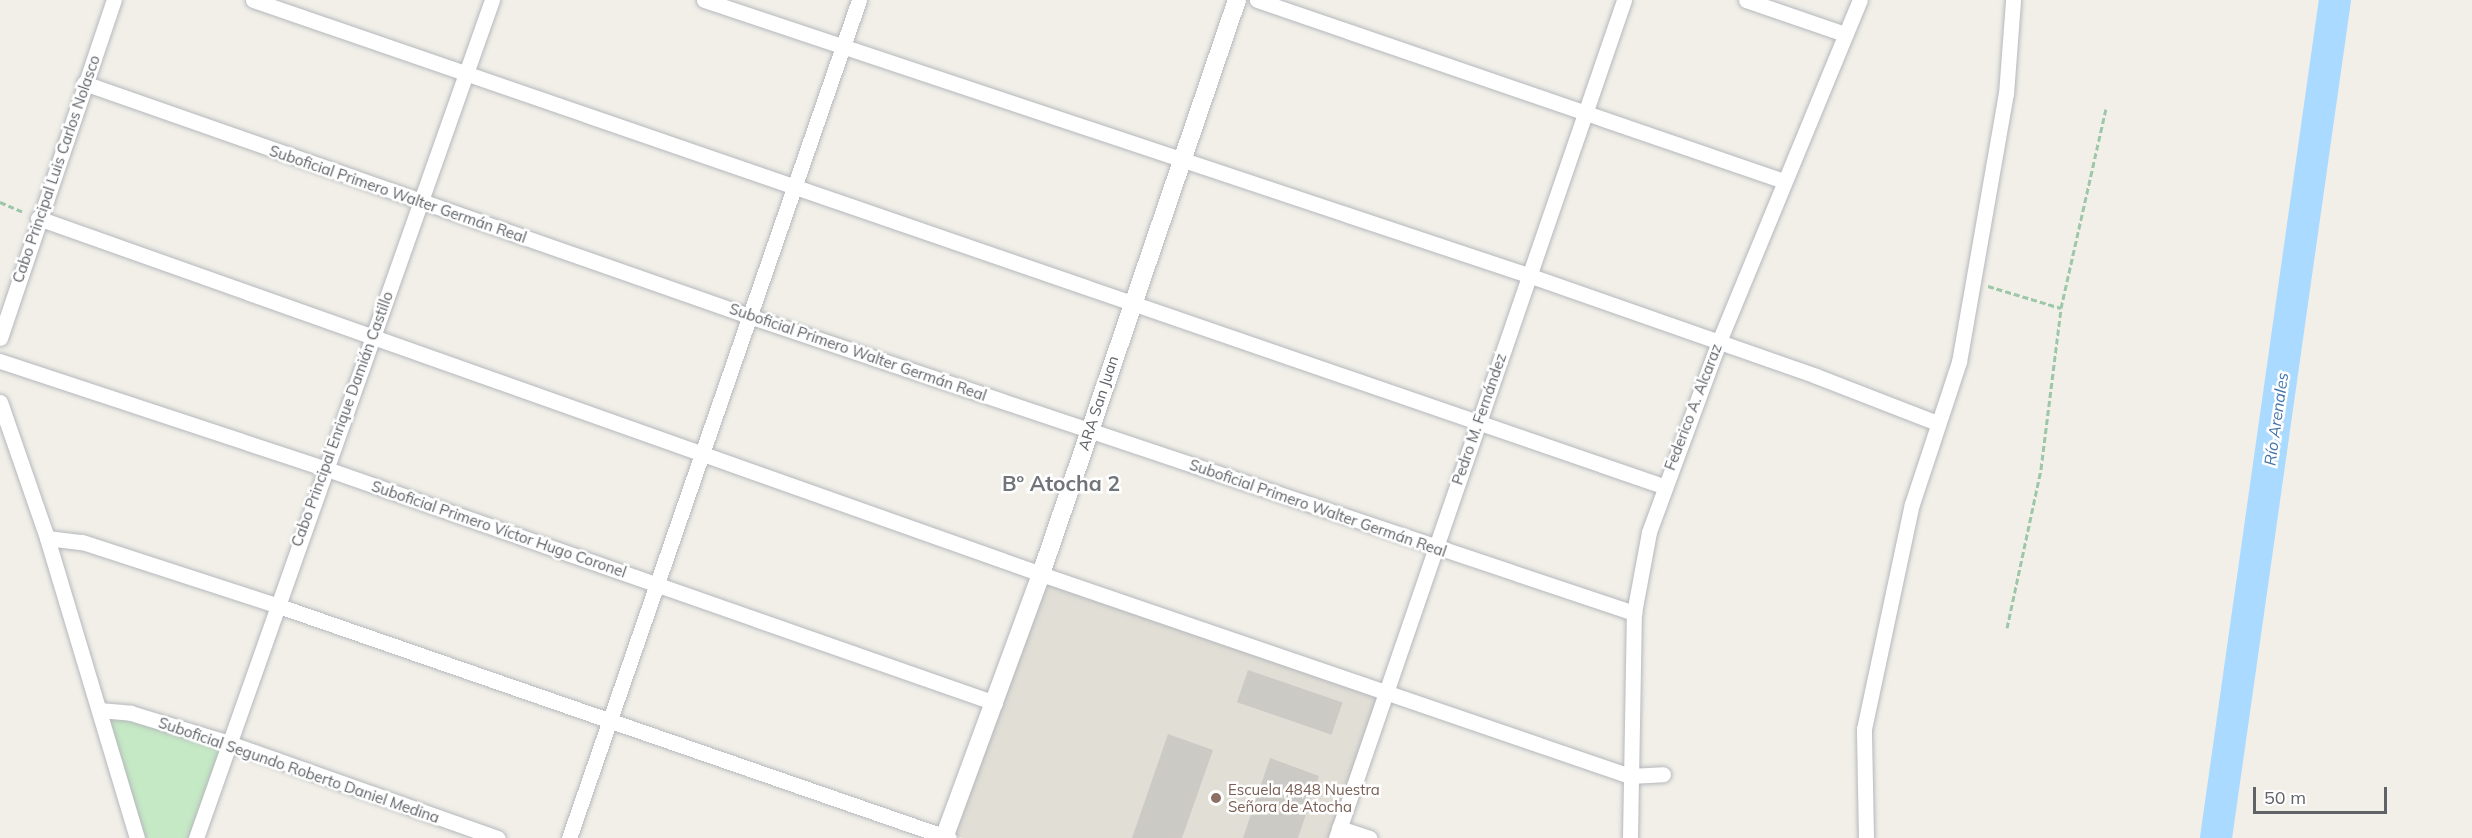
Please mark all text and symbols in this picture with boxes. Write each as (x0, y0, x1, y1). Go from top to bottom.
street label: Cabo Principal Luis Carlos Nolasco (8, 53, 104, 285)
street label: Suboficial Primero Walter Germán Real (267, 141, 529, 247)
street label: Cabo Principal Enrique Damián Castillo (287, 289, 397, 549)
street label: Suboficial Primero Walter Germán Real (727, 299, 989, 405)
street label: Federico A. Alcaraz (1661, 341, 1725, 473)
street label: Pedro M. Fernández (1448, 351, 1510, 487)
street label: ARA San Juan (1074, 353, 1122, 453)
water label: Río Arenales (2260, 371, 2292, 467)
street label: Suboficial Primero Walter Germán Real (1187, 455, 1449, 561)
district label: Bº Atocha 2 (1002, 470, 1120, 496)
street label: Suboficial Primero Víctor Hugo Coronel (369, 477, 629, 581)
street label: Suboficial Segundo Roberto Daniel Medina (156, 713, 442, 827)
scale bar (2256, 775, 2390, 813)
place label: Escuela 4848 Nuestra Señora de Atocha (1228, 780, 1380, 815)
text: 50 m (2264, 786, 2306, 809)
marker: Escuela 4848 Nuestra Señora de Atocha (1209, 791, 1223, 805)

